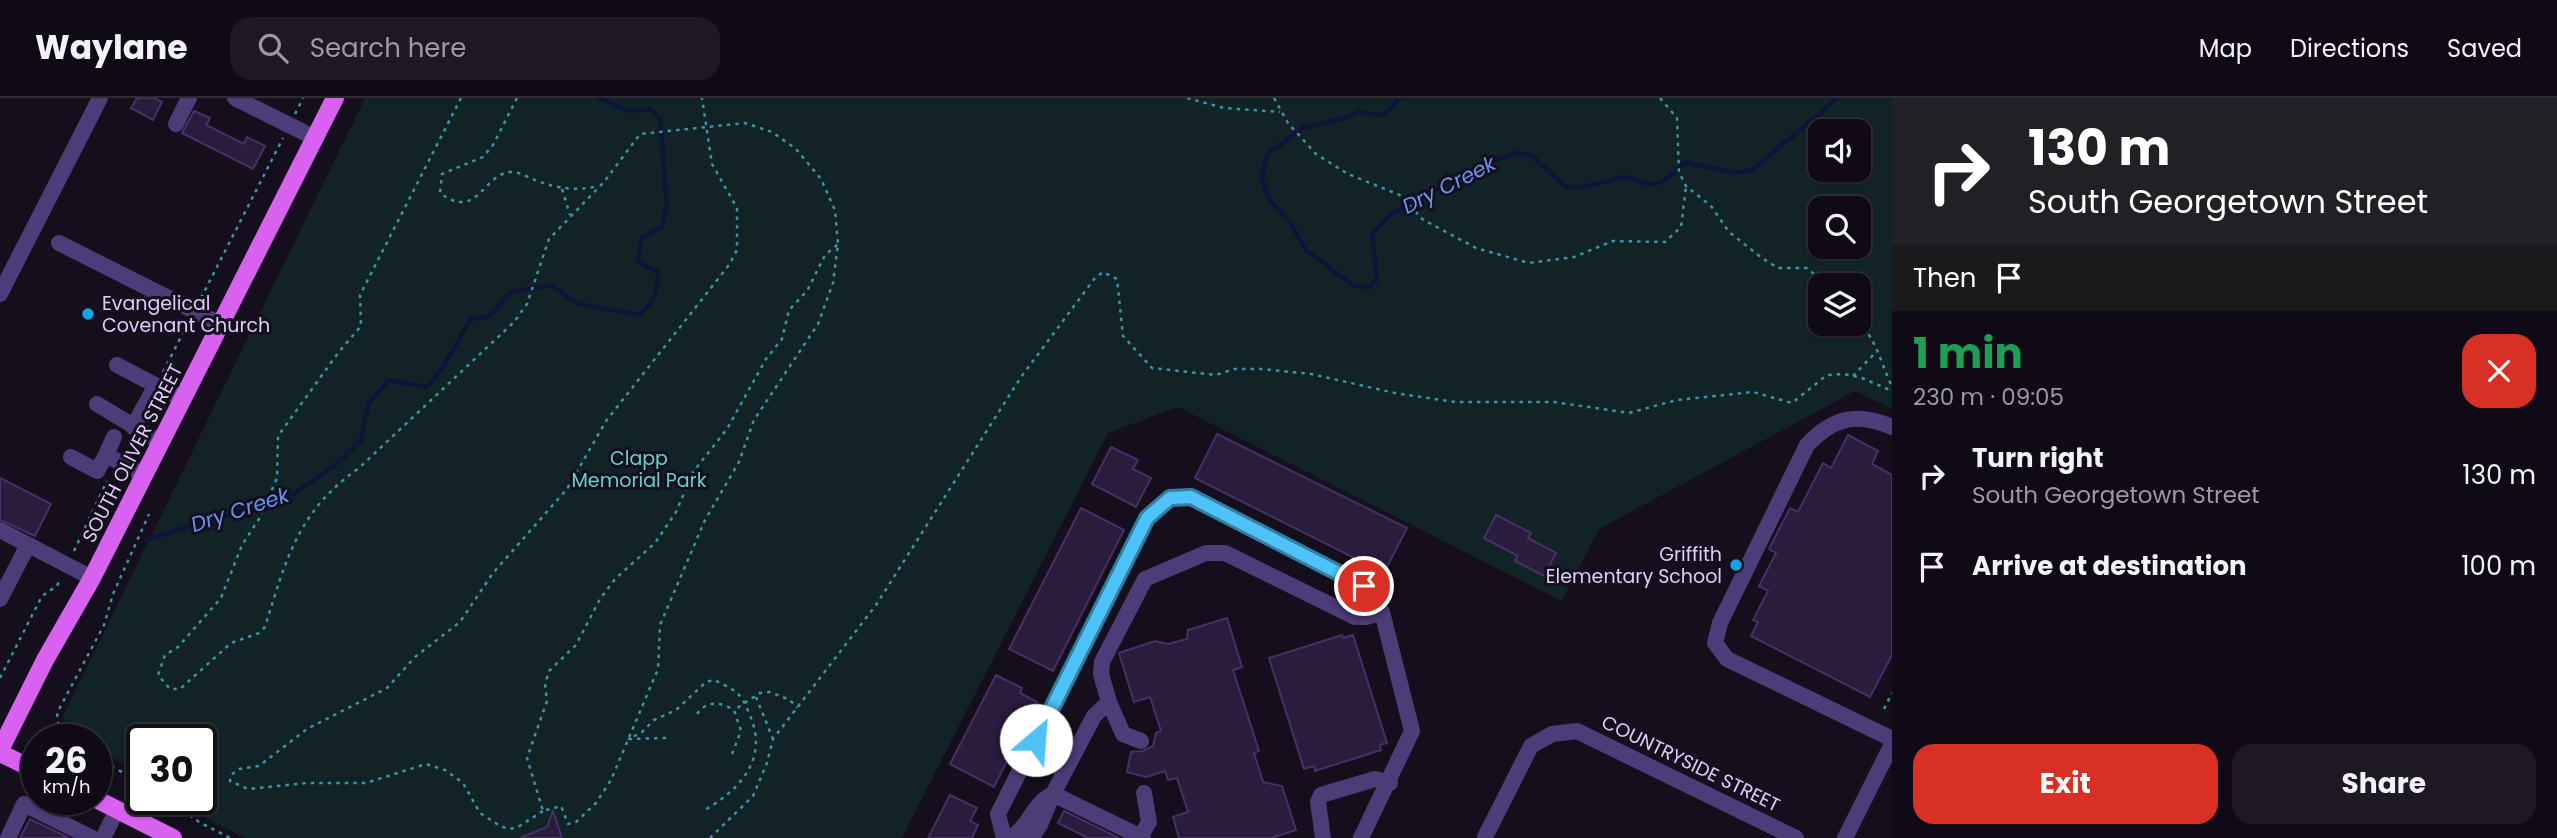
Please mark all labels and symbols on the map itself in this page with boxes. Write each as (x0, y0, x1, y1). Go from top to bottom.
water label: Dry Creek (1397, 148, 1502, 221)
place label: Evangelical Covenant Church (102, 290, 270, 339)
marker: Evangelical Covenant Church (80, 306, 96, 322)
street label: SOUTH OLIVER STREET (76, 359, 189, 547)
park label: Clapp Memorial Park (572, 445, 707, 494)
water label: Dry Creek (187, 480, 294, 539)
place label: Griffith Elementary School (1546, 541, 1722, 590)
pin (1334, 556, 1394, 616)
marker: Griffith Elementary School (1728, 557, 1744, 573)
position arrow (999, 703, 1073, 777)
street label: COUNTRYSIDE STREET (1597, 708, 1785, 818)
speed limit sign: 30 (126, 724, 217, 815)

